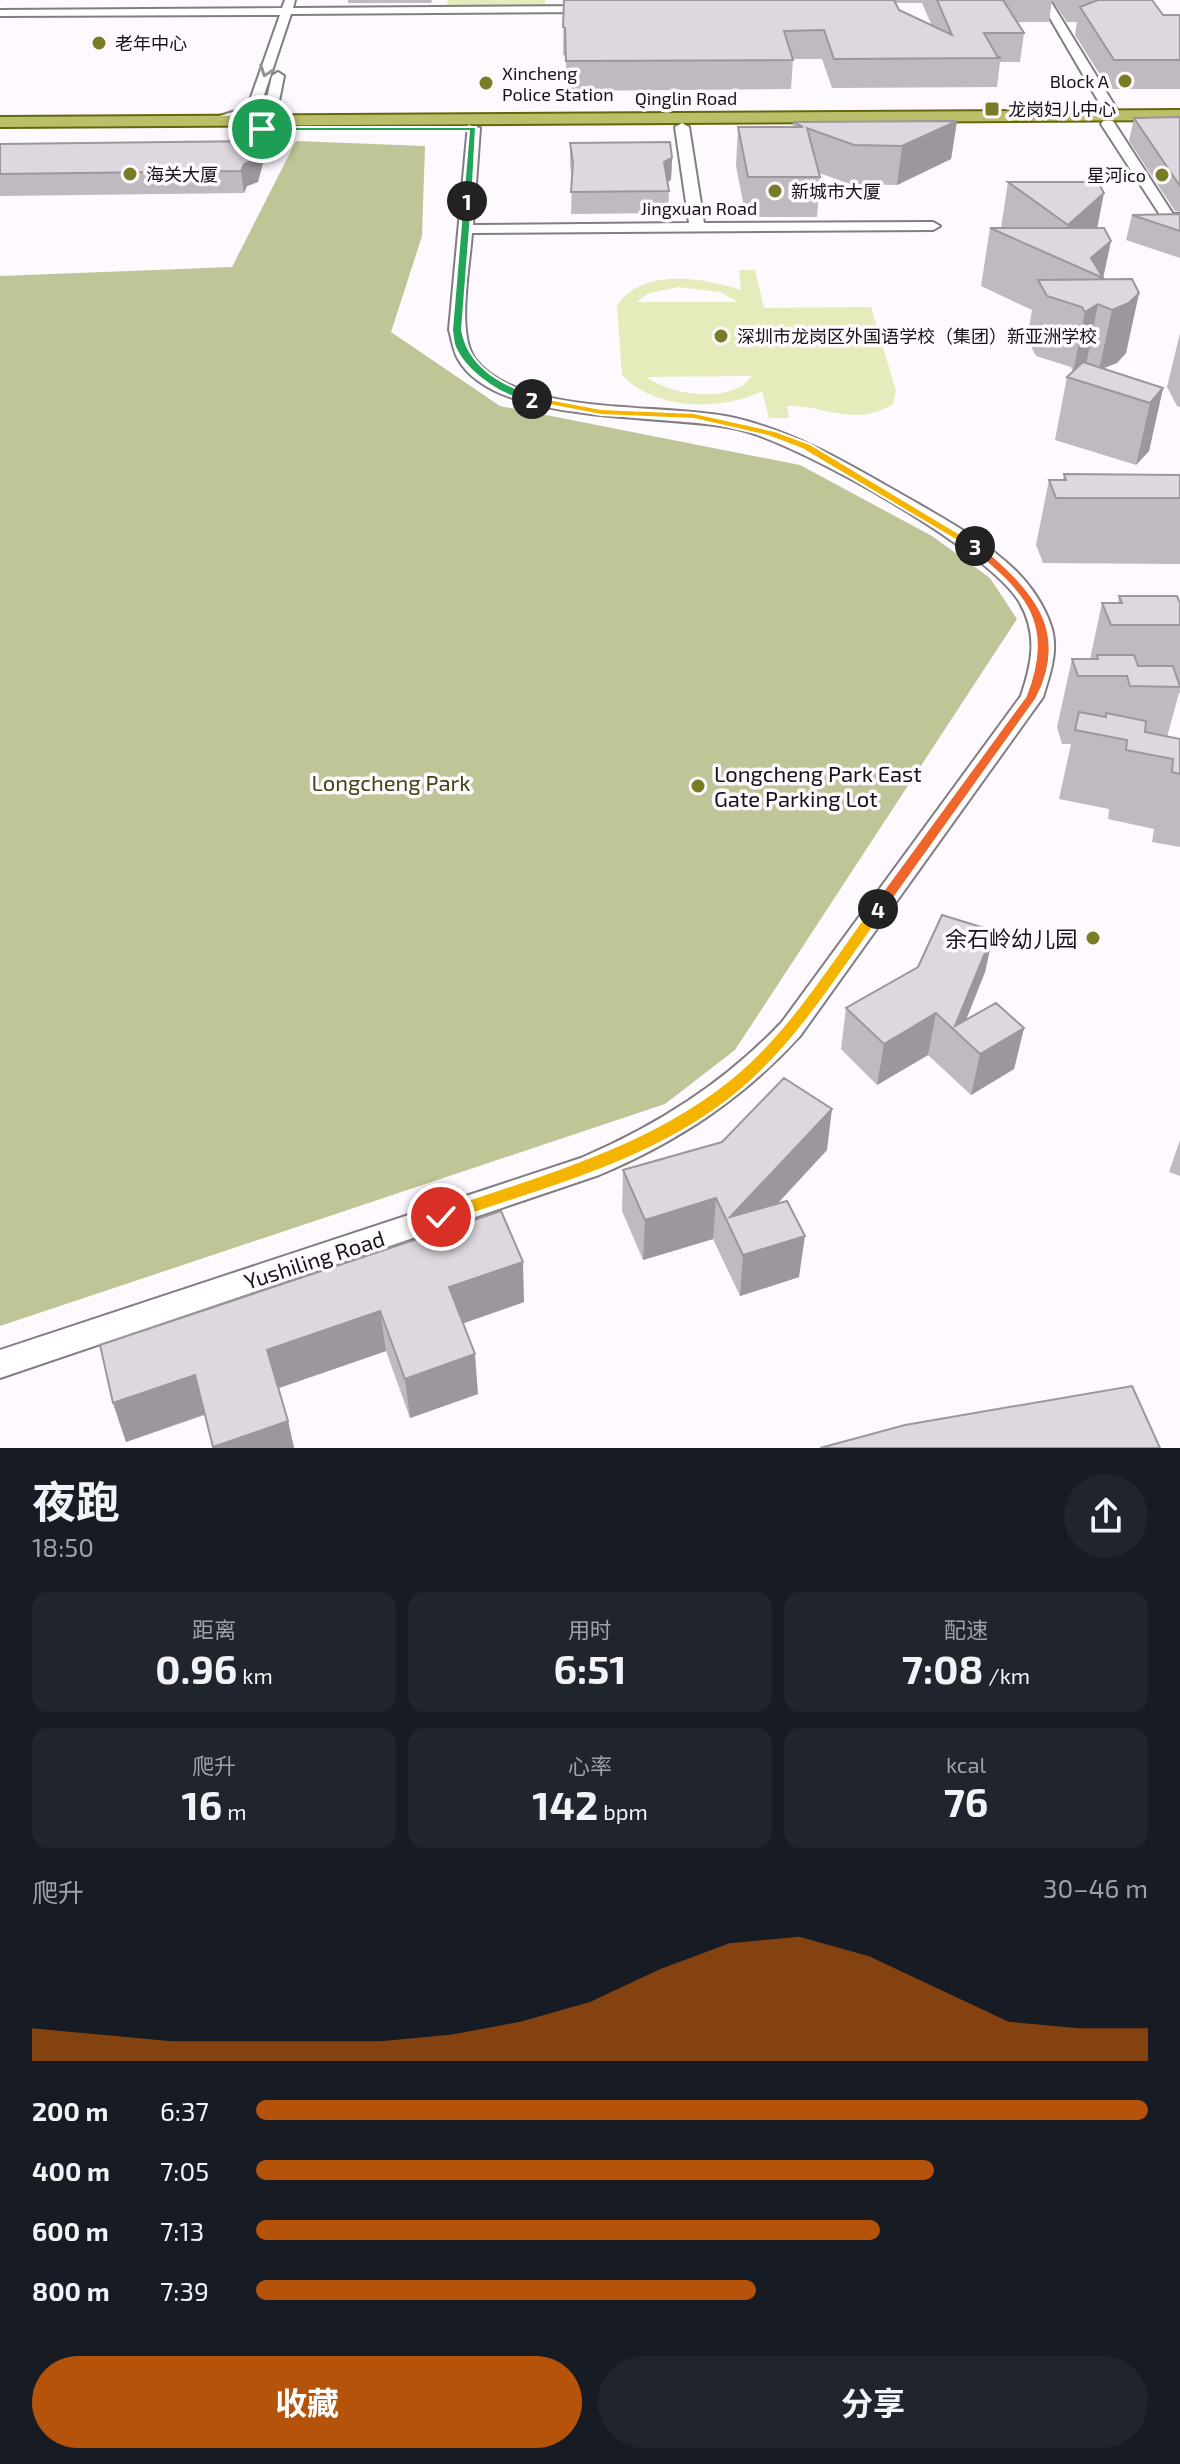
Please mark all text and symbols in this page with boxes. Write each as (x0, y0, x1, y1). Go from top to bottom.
place label: 老年中心 (115, 32, 187, 54)
marker: 老年中心 (90, 34, 108, 52)
place label: Xincheng Police Station (502, 62, 614, 105)
one-way arrow (259, 64, 276, 78)
place label: Block A (1050, 70, 1110, 92)
marker: Block A (1116, 72, 1134, 90)
marker: Xincheng Police Station (477, 74, 495, 92)
street label: Qinglin Road (635, 87, 737, 109)
pin (228, 95, 296, 163)
place label: 龙岗妇儿中心 (1008, 98, 1116, 120)
marker: 龙岗妇儿中心 (983, 100, 1001, 118)
icon: arrive (240, 107, 284, 151)
place label: 海关大厦 (146, 163, 218, 185)
place label: 星河ico (1087, 164, 1146, 186)
marker: 海关大厦 (121, 165, 139, 183)
marker: 星河ico (1153, 166, 1171, 184)
place label: 新城市大厦 (791, 180, 881, 202)
pin: 1 (447, 181, 487, 221)
marker: 新城市大厦 (766, 182, 784, 200)
text: 1 (462, 188, 472, 214)
street label: Jingxuan Road (641, 197, 757, 219)
place label: 深圳市龙岗区外国语学校（集团）新亚洲学校 (737, 325, 1097, 347)
marker: 深圳市龙岗区外国语学校（集团）新亚洲学校 (712, 327, 730, 345)
pin: 2 (512, 379, 552, 419)
text: 2 (526, 386, 538, 412)
pin: 3 (955, 526, 995, 566)
text: 3 (969, 533, 981, 559)
place label: Longcheng Park East Gate Parking Lot (714, 760, 922, 811)
park label: Longcheng Park (311, 769, 471, 795)
marker: Longcheng Park East Gate Parking Lot (689, 777, 707, 795)
pin: 4 (858, 889, 898, 929)
text: 4 (871, 896, 885, 922)
place label: 余石岭幼儿园 (945, 925, 1077, 951)
marker: 余石岭幼儿园 (1084, 929, 1102, 947)
pin (407, 1183, 475, 1251)
icon: check (419, 1195, 463, 1239)
street label: Yushiling Road (241, 1224, 387, 1294)
text: 夜跑 (32, 1474, 120, 1527)
button: share (1064, 1474, 1148, 1558)
text: 18:50 (32, 1531, 94, 1562)
text: 距离 (192, 1616, 236, 1642)
text: 用时 (568, 1616, 612, 1642)
text: 配速 (944, 1616, 988, 1642)
text: 0.96 (155, 1644, 237, 1692)
text: 6:51 (553, 1644, 627, 1692)
text: 7:08 (902, 1644, 983, 1692)
text: km (237, 1662, 273, 1688)
text: /km (983, 1662, 1030, 1688)
text: kcal (946, 1751, 986, 1777)
text: 爬升 (192, 1752, 236, 1778)
text: 心率 (568, 1752, 612, 1778)
text: 76 (944, 1777, 988, 1825)
text: 16 (181, 1780, 222, 1828)
text: 142 (532, 1780, 598, 1828)
text: m (222, 1798, 247, 1824)
text: bpm (598, 1798, 648, 1824)
text: 30–46 m (1043, 1872, 1148, 1903)
text: 爬升 (32, 1876, 84, 1907)
text: 200 m (32, 2095, 108, 2126)
text: 6:37 (160, 2095, 209, 2126)
text: 400 m (32, 2155, 110, 2186)
text: 7:05 (160, 2155, 209, 2186)
text: 600 m (32, 2215, 109, 2246)
text: 7:13 (160, 2215, 204, 2246)
text: 800 m (32, 2275, 110, 2306)
text: 7:39 (160, 2275, 209, 2306)
button: 收藏 (32, 2356, 582, 2448)
button: 分享 (598, 2356, 1148, 2448)

